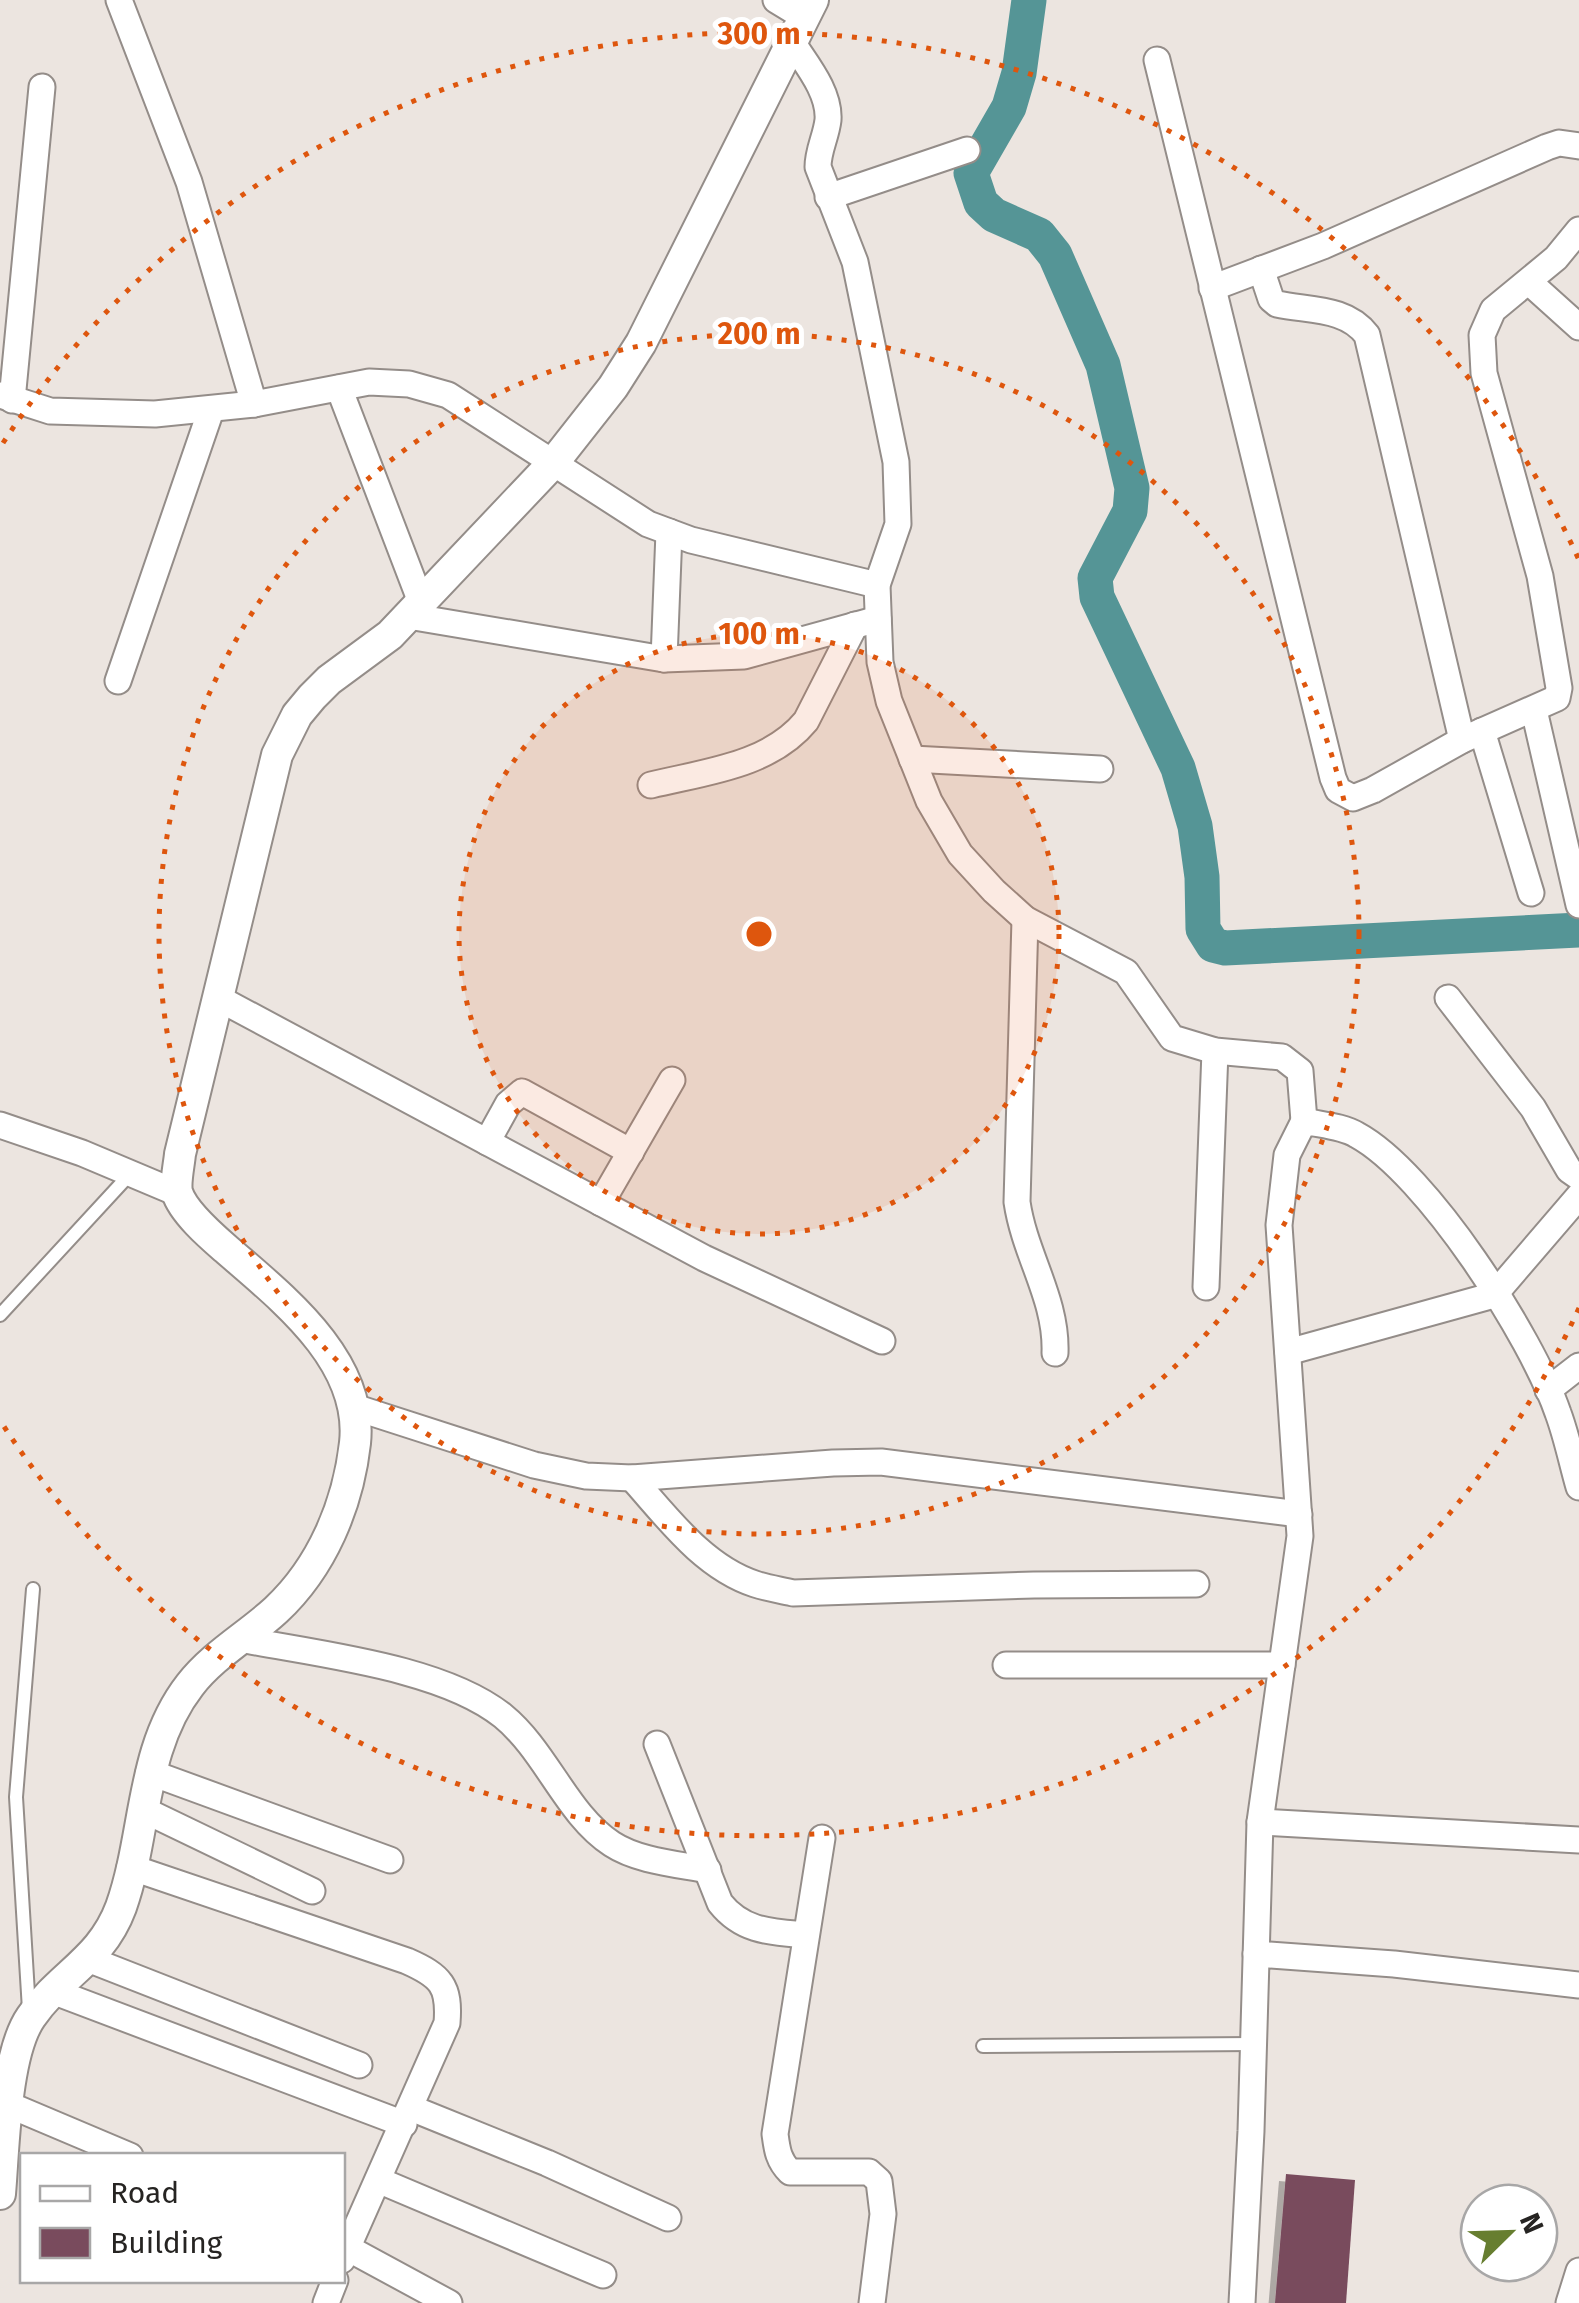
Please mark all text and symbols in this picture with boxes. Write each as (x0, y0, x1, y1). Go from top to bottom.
text: 300 m (716, 16, 801, 52)
text: 200 m (717, 316, 801, 352)
text: 100 m (718, 616, 800, 652)
centre of rings (741, 916, 777, 952)
legend (20, 2153, 345, 2283)
text: Road (110, 2175, 179, 2211)
north arrow (1459, 2183, 1559, 2283)
text: N (1513, 2208, 1550, 2238)
text: Building (110, 2225, 223, 2261)

